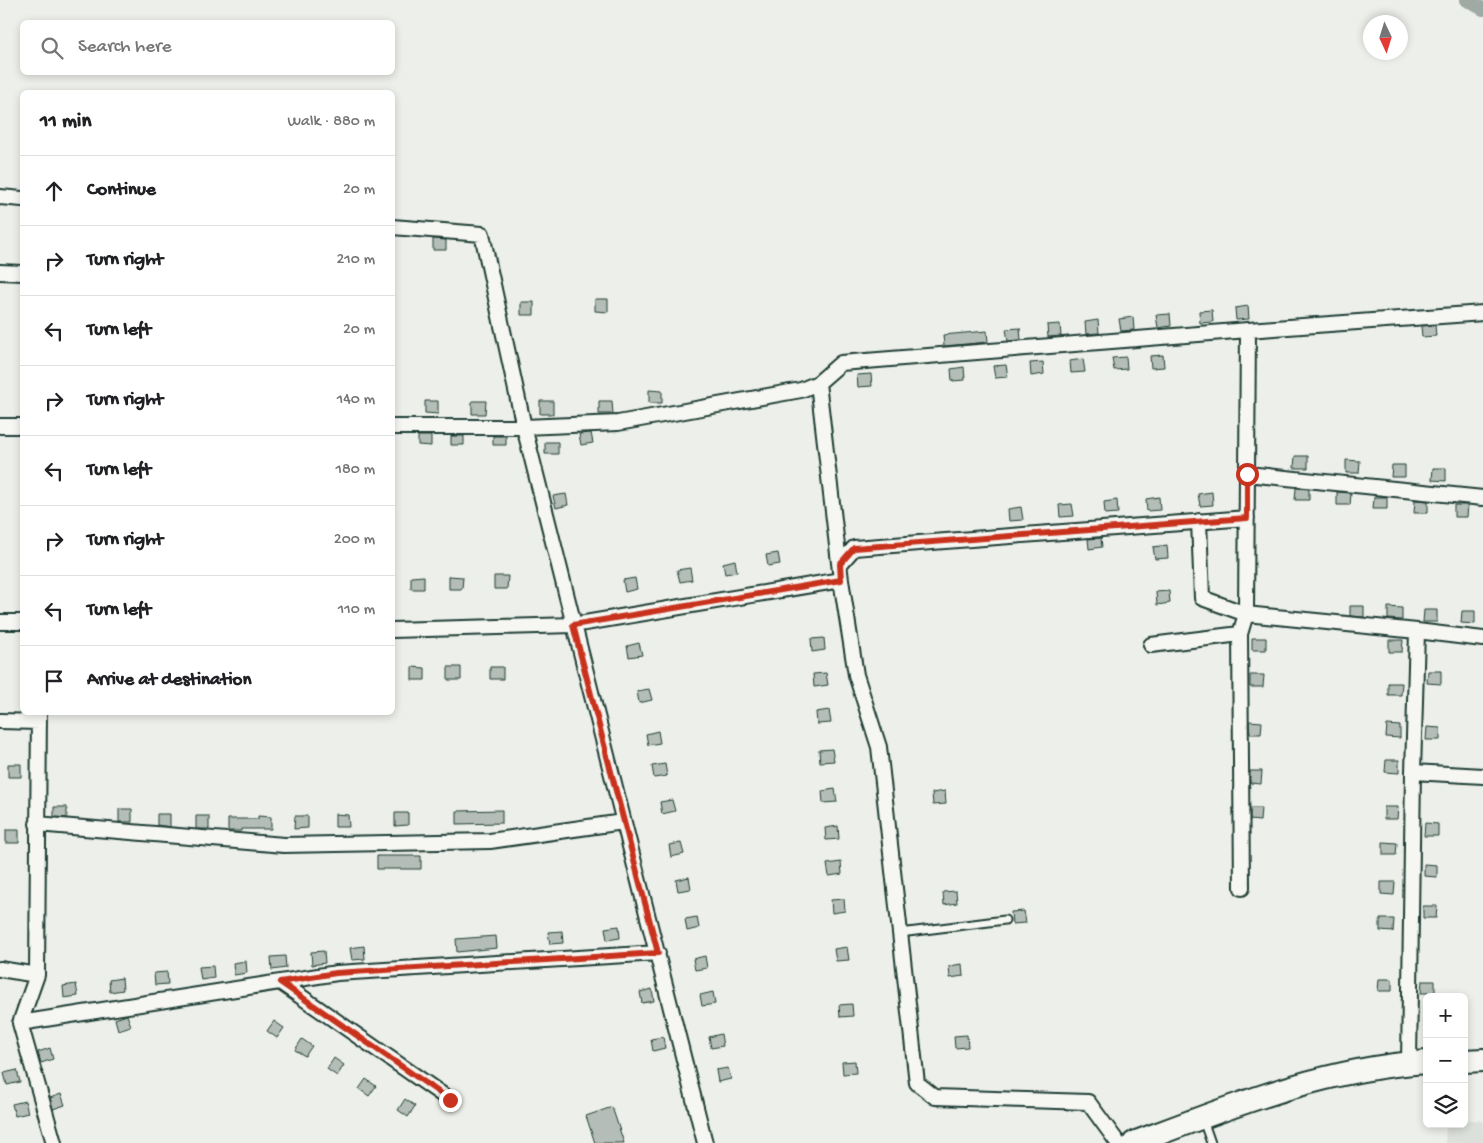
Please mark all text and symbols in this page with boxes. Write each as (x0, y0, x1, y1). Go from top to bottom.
north arrow (1363, 15, 1408, 60)
search box (20, 20, 395, 75)
icon: search (38, 34, 66, 62)
text: Search here (78, 36, 172, 59)
text: 11 min (40, 110, 91, 135)
text: Walk · 880 m (287, 113, 375, 132)
icon: ahead (40, 177, 68, 205)
text: Continue (87, 179, 156, 202)
text: 20 m (343, 181, 375, 200)
icon: right (40, 247, 68, 275)
text: Turn right (87, 249, 163, 272)
text: 210 m (336, 251, 375, 270)
icon: left (40, 317, 68, 345)
text: Turn left (87, 319, 151, 342)
text: 20 m (343, 321, 375, 340)
icon: right (40, 387, 68, 415)
text: Turn right (87, 389, 163, 412)
text: 140 m (337, 391, 375, 410)
icon: left (40, 457, 68, 485)
text: Turn left (87, 459, 151, 482)
text: 180 m (336, 461, 375, 480)
route start (1236, 463, 1259, 486)
icon: right (40, 527, 68, 555)
text: Turn right (87, 529, 163, 552)
text: 200 m (334, 531, 375, 550)
icon: left (40, 597, 68, 625)
text: Turn left (87, 599, 151, 622)
text: 110 m (338, 601, 375, 620)
icon: arrive (40, 667, 68, 695)
text: Arrive at destination (87, 669, 251, 692)
map controls (1423, 993, 1468, 1128)
button: + (1423, 993, 1468, 1038)
button: − (1423, 1038, 1468, 1083)
button: layers (1423, 1083, 1468, 1128)
route end (439, 1089, 462, 1112)

